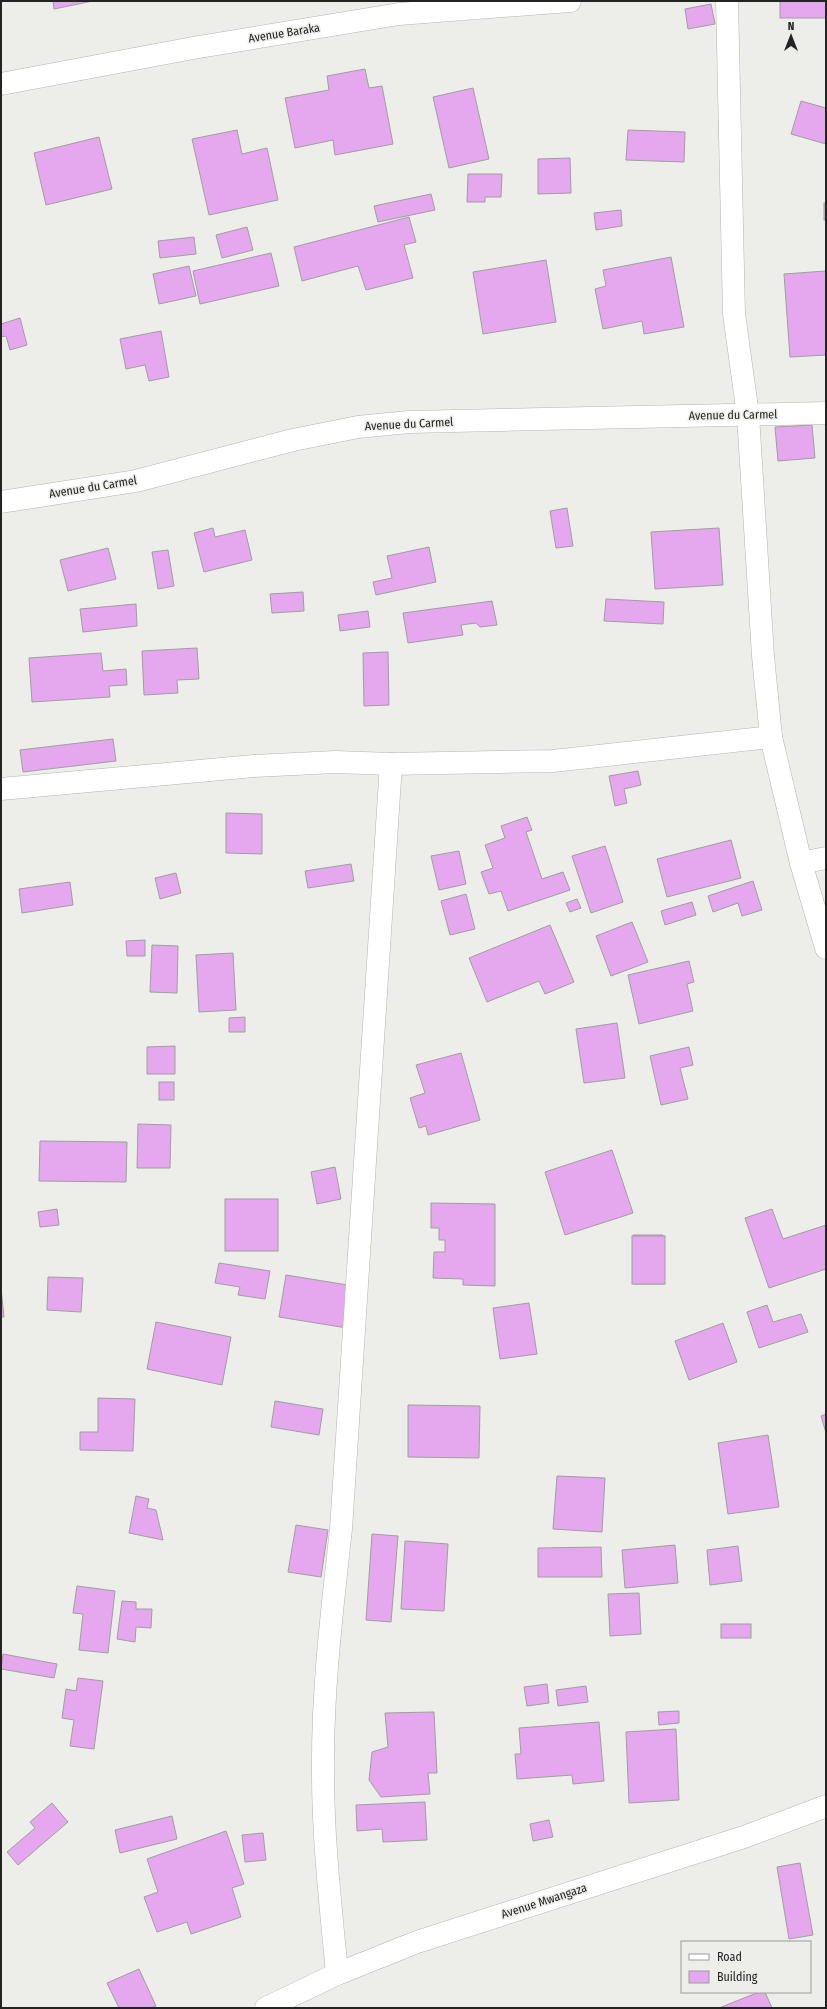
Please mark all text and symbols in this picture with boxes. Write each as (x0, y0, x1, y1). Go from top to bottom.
north arrow (771, 16, 811, 56)
street label: Avenue Baraka (247, 20, 321, 46)
text: N (788, 20, 794, 33)
street label: Avenue du Carmel (688, 407, 778, 423)
street label: Avenue du Carmel (364, 415, 454, 433)
street label: Avenue du Carmel (48, 473, 138, 501)
street label: Avenue Mwangaza (499, 1881, 589, 1921)
legend (681, 1941, 811, 1993)
text: Road (717, 1950, 742, 1964)
text: Building (717, 1970, 758, 1984)

